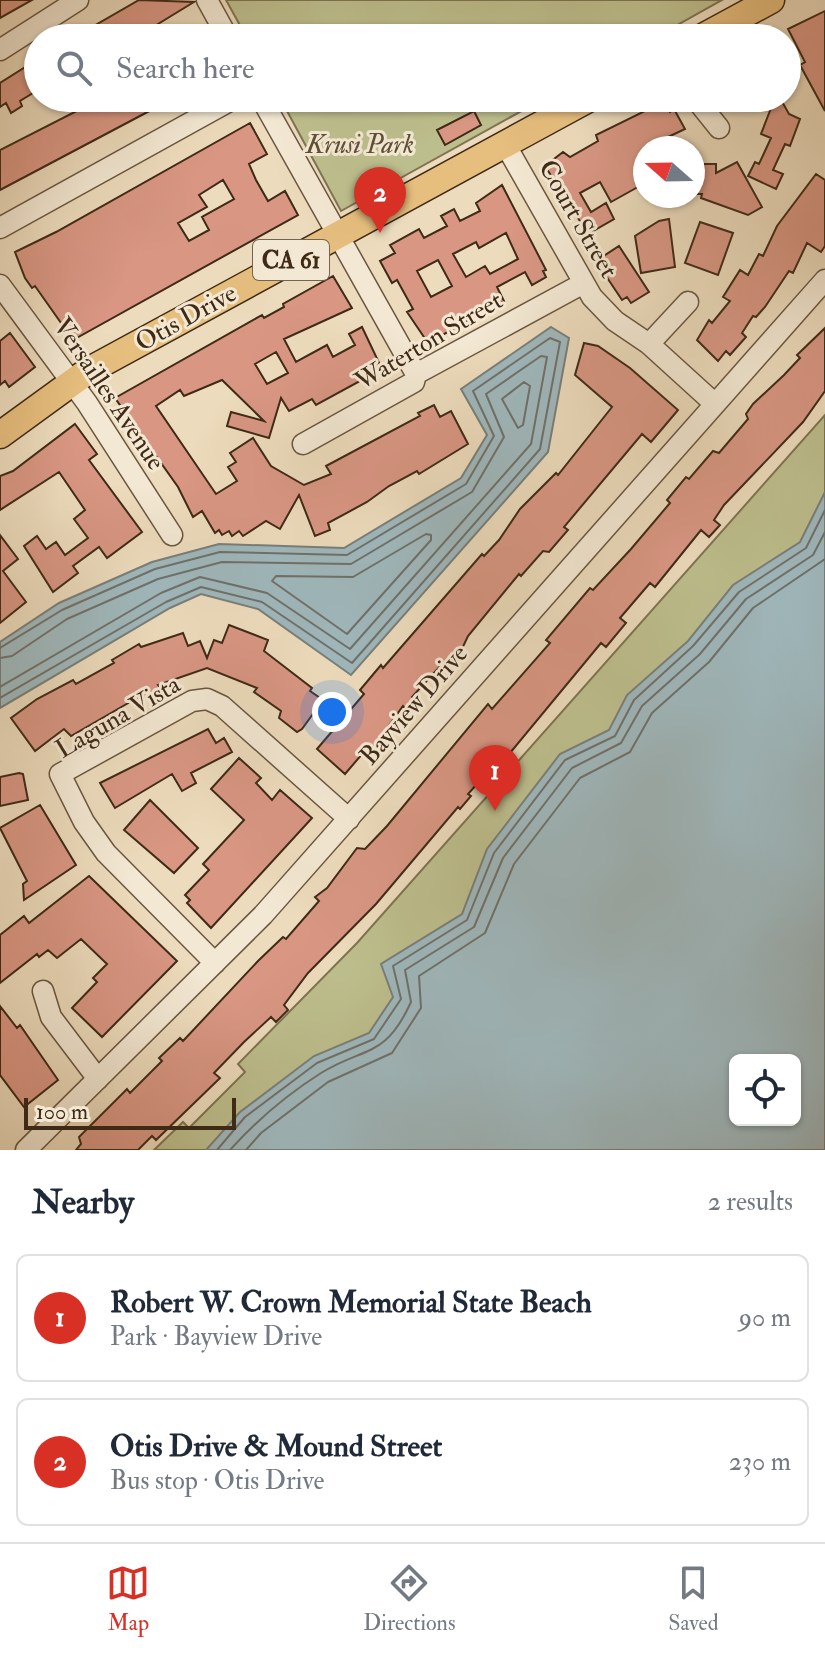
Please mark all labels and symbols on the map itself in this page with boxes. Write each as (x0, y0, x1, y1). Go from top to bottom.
park label: Krusi Park (304, 129, 414, 161)
north arrow (633, 136, 705, 208)
street label: Court Street (531, 154, 625, 284)
pin: 2 (354, 167, 406, 233)
road number: CA 61 (253, 240, 329, 280)
street label: Otis Drive (130, 277, 242, 359)
street label: Waterton Street (349, 284, 508, 398)
street label: Versailles Avenue (46, 312, 172, 476)
street label: Bayview Drive (353, 638, 475, 772)
street label: Laguna Vista (50, 668, 186, 766)
your location (312, 692, 352, 732)
pin: 1 (469, 745, 521, 811)
scale bar (24, 1094, 236, 1130)

